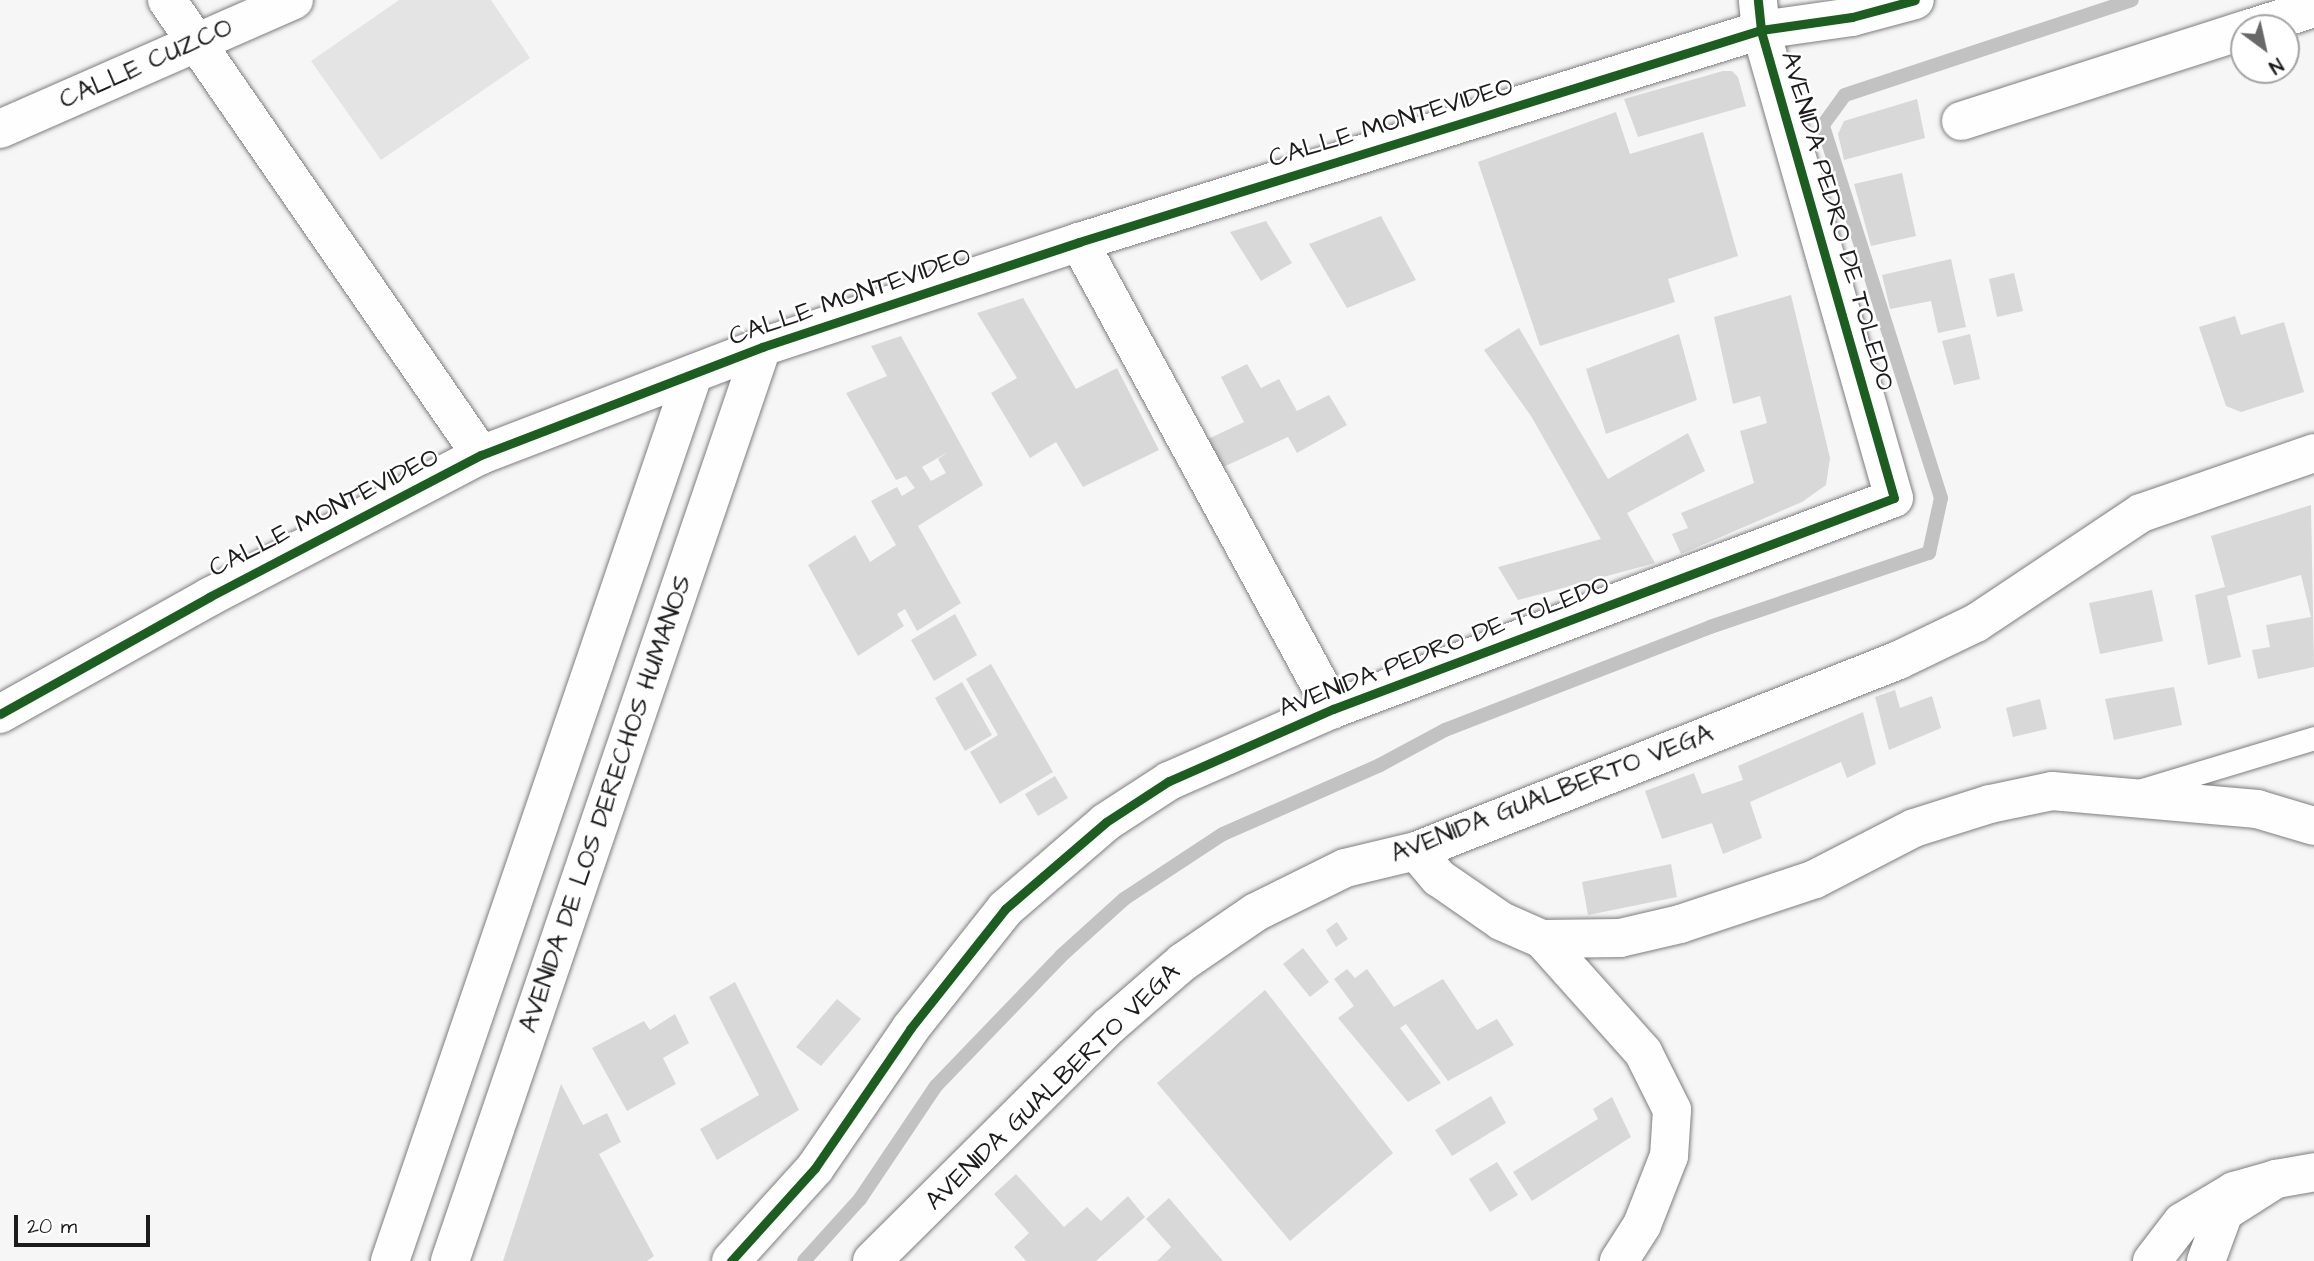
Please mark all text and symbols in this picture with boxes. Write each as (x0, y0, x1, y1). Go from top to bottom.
street label: CALLE CUZCO (55, 12, 237, 116)
north arrow (2230, 14, 2300, 84)
street label: AVENIDA PEDRO DE TOLEDO (1774, 48, 1900, 394)
text: N (2263, 51, 2288, 80)
street label: CALLE MONTEVIDEO (1265, 71, 1517, 175)
street label: CALLE MONTEVIDEO (725, 241, 975, 353)
street label: CALLE MONTEVIDEO (204, 442, 444, 584)
street label: AVENIDA PEDRO DE TOLEDO (1274, 569, 1614, 725)
street label: AVENIDA DE LOS DERECHOS HUMANOS (513, 571, 699, 1037)
street label: AVENIDA GUALBERTO VEGA (1387, 718, 1717, 870)
street label: AVENIDA GUALBERTO VEGA (919, 957, 1187, 1217)
scale bar (18, 1202, 154, 1246)
text: 20 m (27, 1212, 77, 1241)

